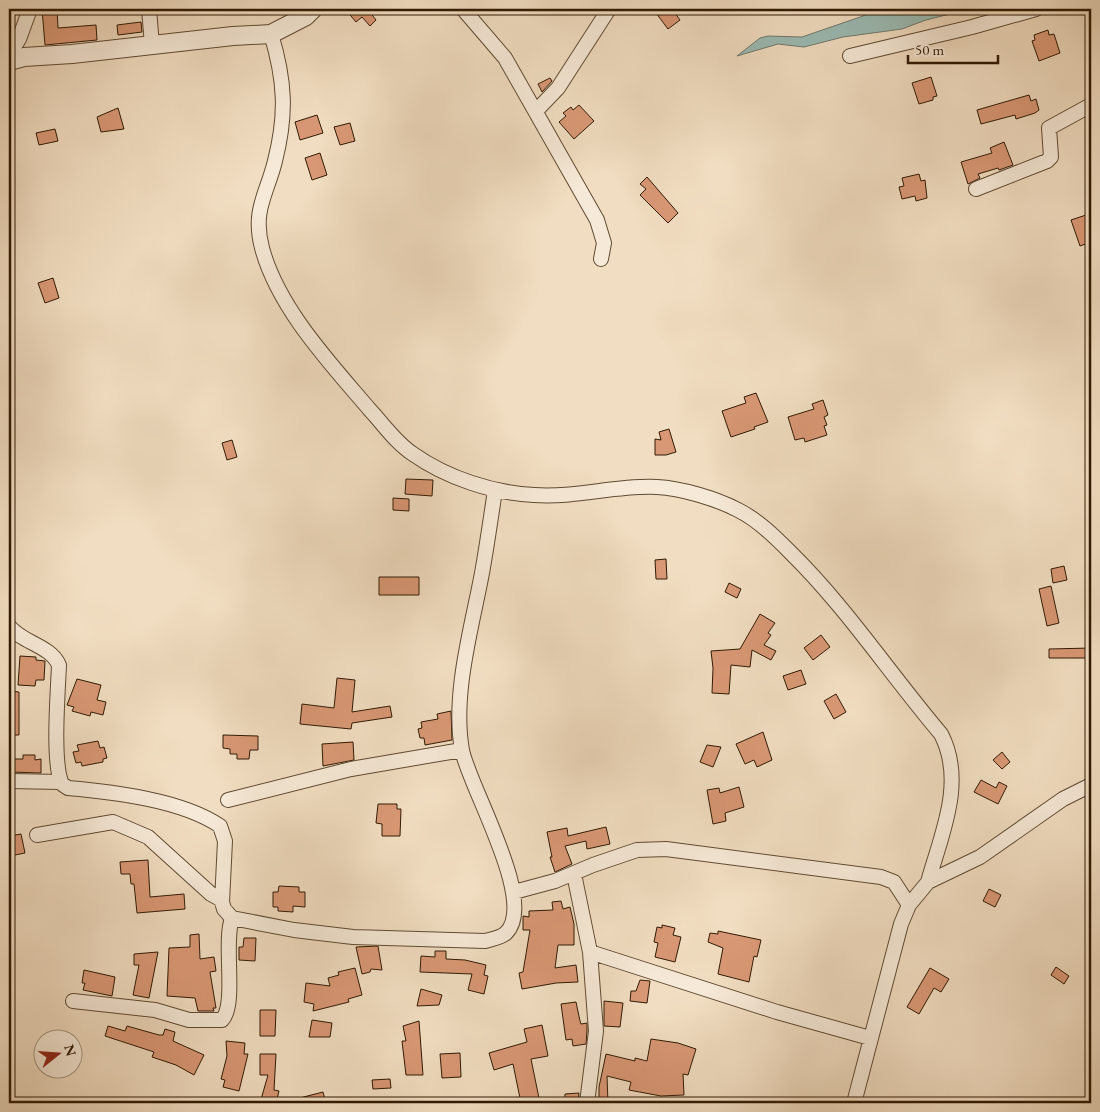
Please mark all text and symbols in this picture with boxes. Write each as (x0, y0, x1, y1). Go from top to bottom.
scale bar (908, 32, 998, 64)
text: 50 m (915, 40, 944, 59)
north arrow (32, 1030, 82, 1080)
text: N (60, 1042, 81, 1059)

